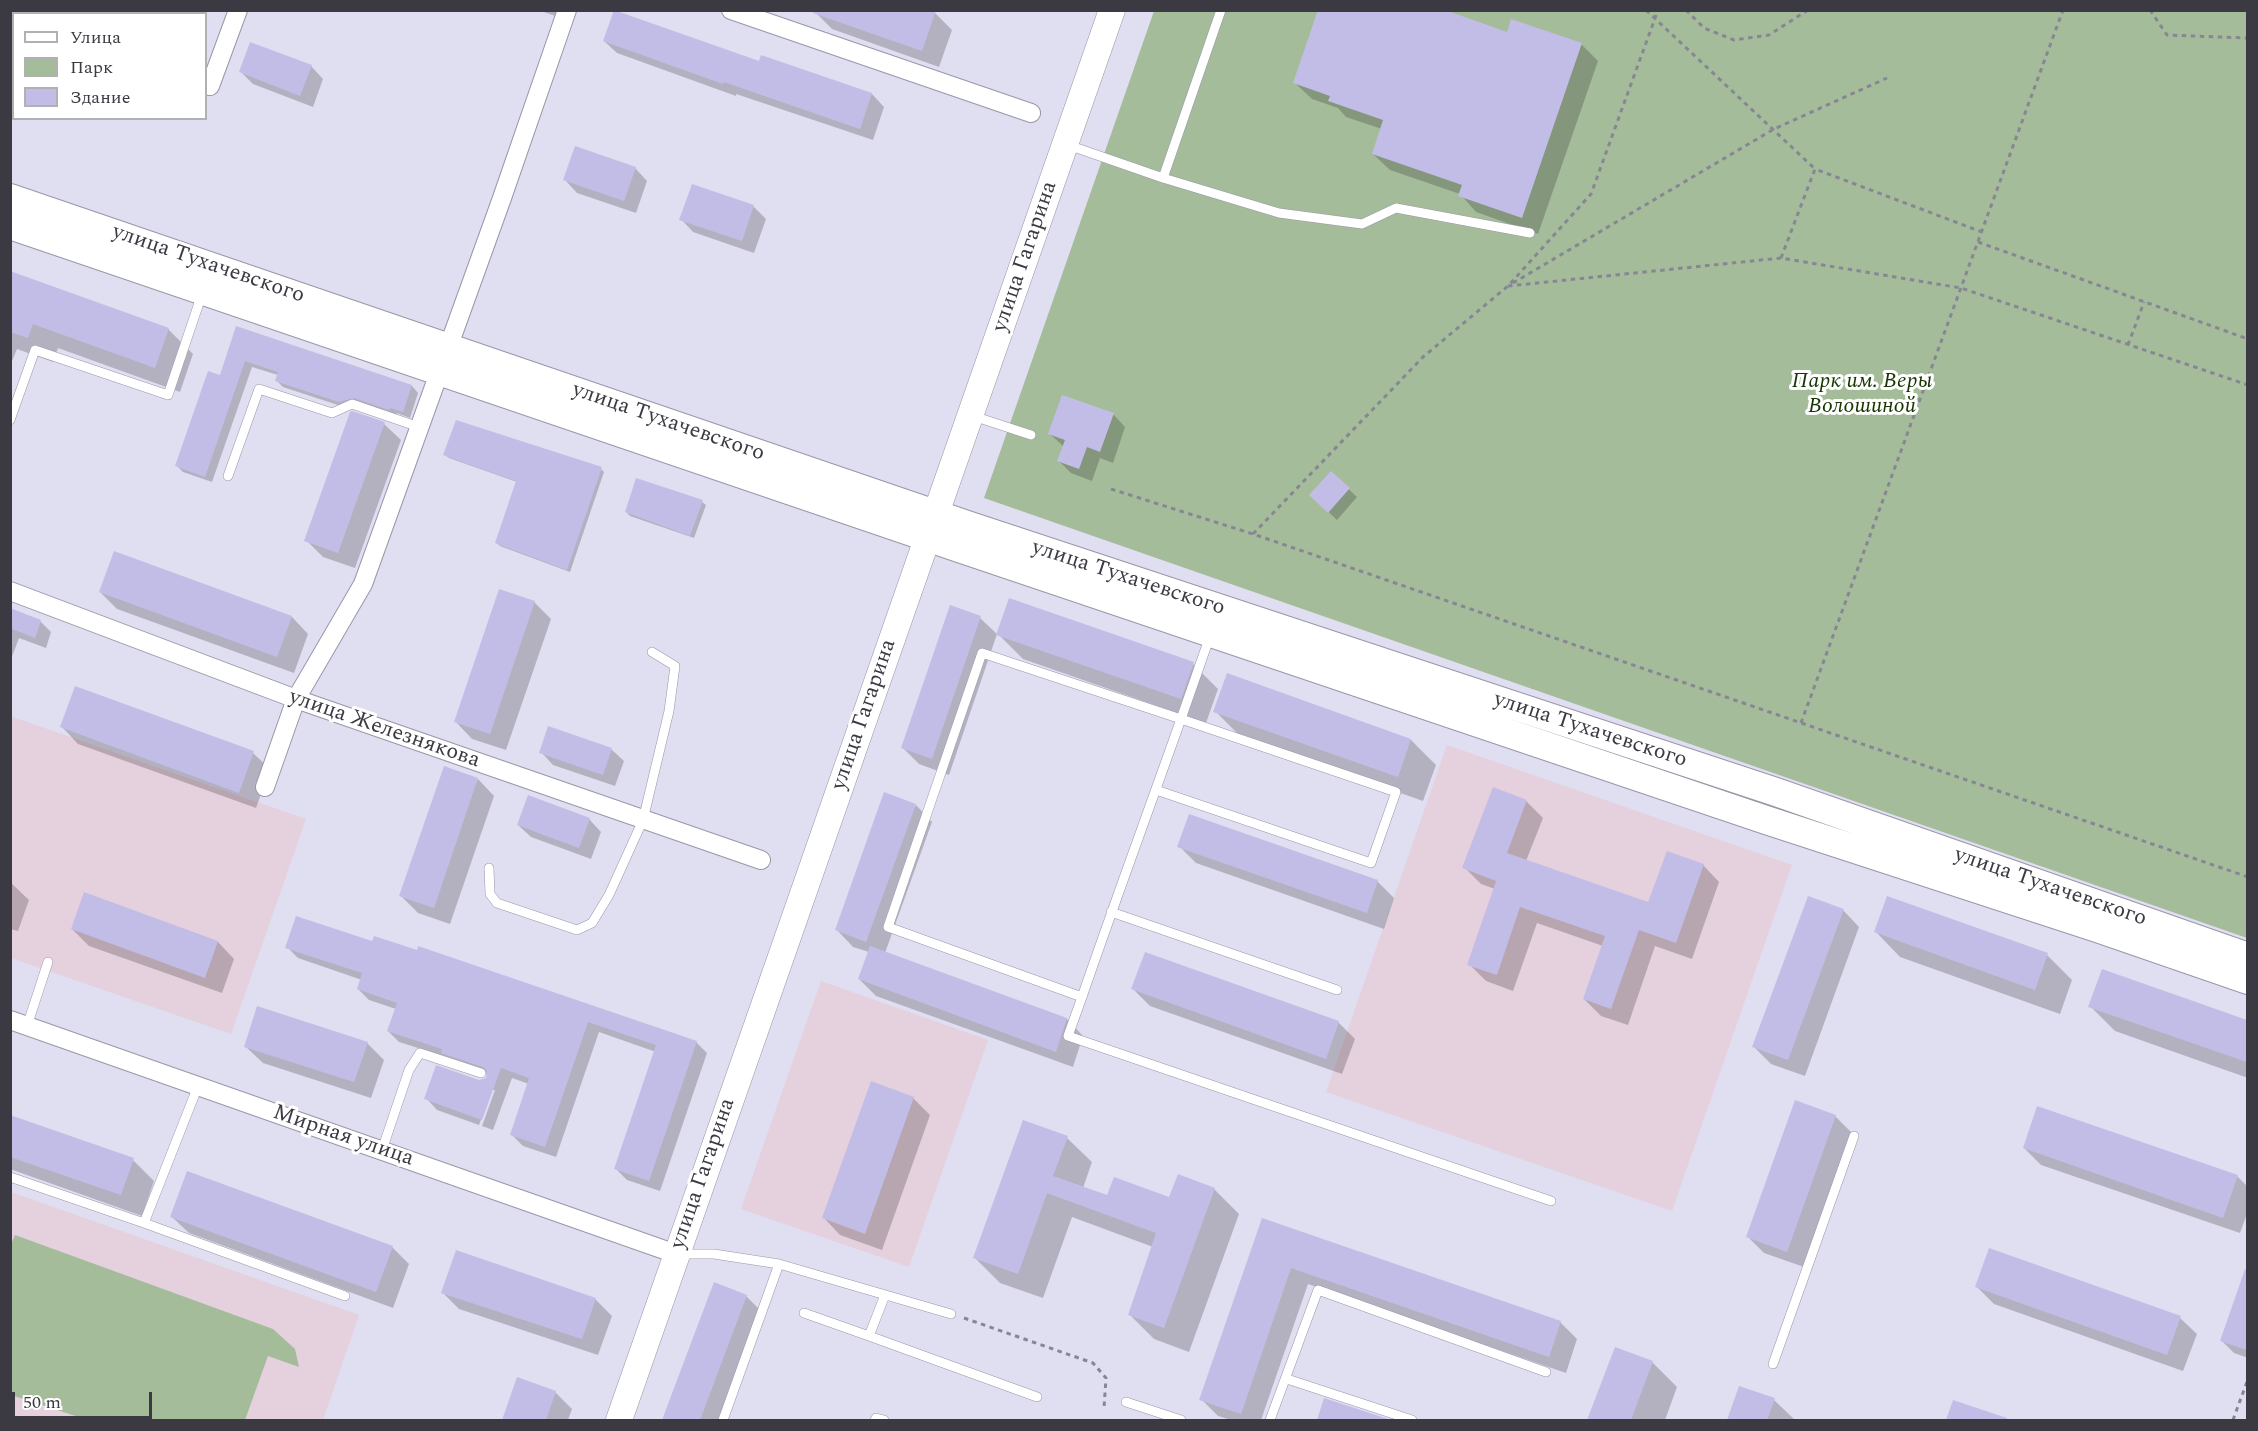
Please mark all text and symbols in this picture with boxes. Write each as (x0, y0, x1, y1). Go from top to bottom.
legend (12, 12, 207, 120)
text: Улица (70, 24, 121, 51)
text: Парк (70, 54, 113, 81)
text: Здание (70, 84, 130, 111)
street label: улица Гагарина (988, 178, 1064, 336)
street label: улица Тухачевского (108, 220, 308, 310)
park label: Парк им. Веры Волошиной (1792, 370, 1932, 422)
street label: улица Тухачевского (568, 378, 768, 468)
street label: улица Тухачевского (1028, 535, 1228, 623)
street label: улица Гагарина (827, 636, 903, 794)
street label: улица Железнякова (285, 685, 483, 775)
street label: улица Тухачевского (1490, 687, 1690, 775)
street label: улица Тухачевского (1950, 843, 2150, 933)
street label: улица Гагарина (666, 1095, 742, 1253)
street label: Мирная улица (269, 1101, 417, 1173)
scale bar (15, 1380, 154, 1418)
text: 50 m (23, 1389, 61, 1416)

